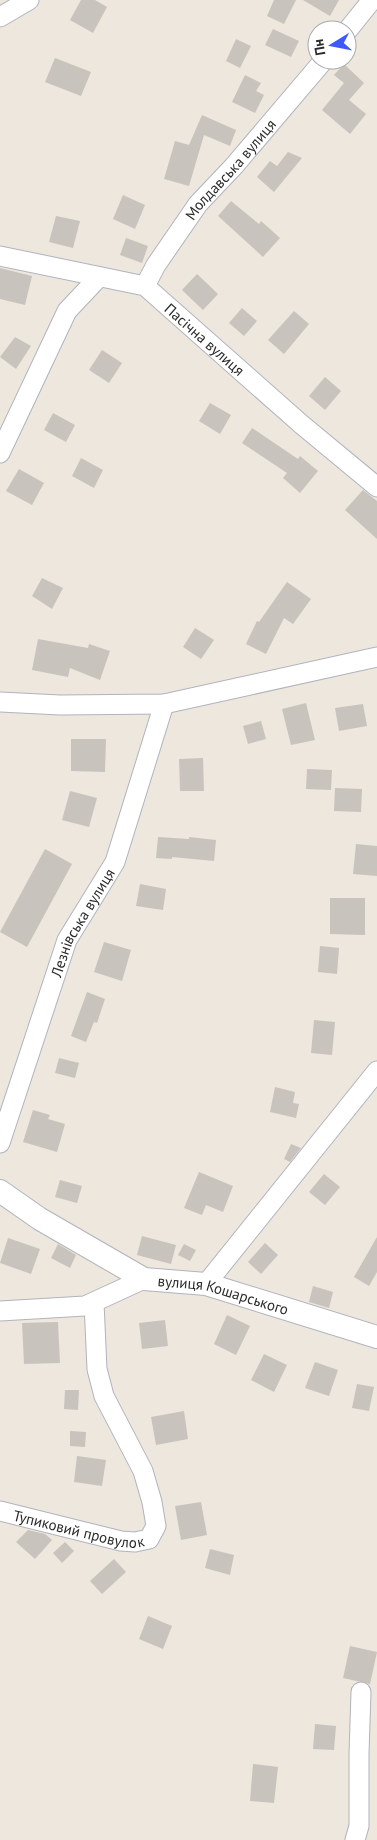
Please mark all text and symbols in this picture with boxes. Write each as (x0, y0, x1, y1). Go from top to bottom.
north arrow (307, 20, 357, 70)
text: Пн (309, 38, 329, 57)
street label: Молдавська вулиця (181, 115, 279, 223)
street label: Пасічна вулиця (161, 299, 249, 379)
street label: Лезнівська вулиця (46, 865, 118, 980)
street label: вулиця Кошарського (157, 1271, 291, 1319)
street label: Тупиковий провулок (11, 1505, 147, 1552)

